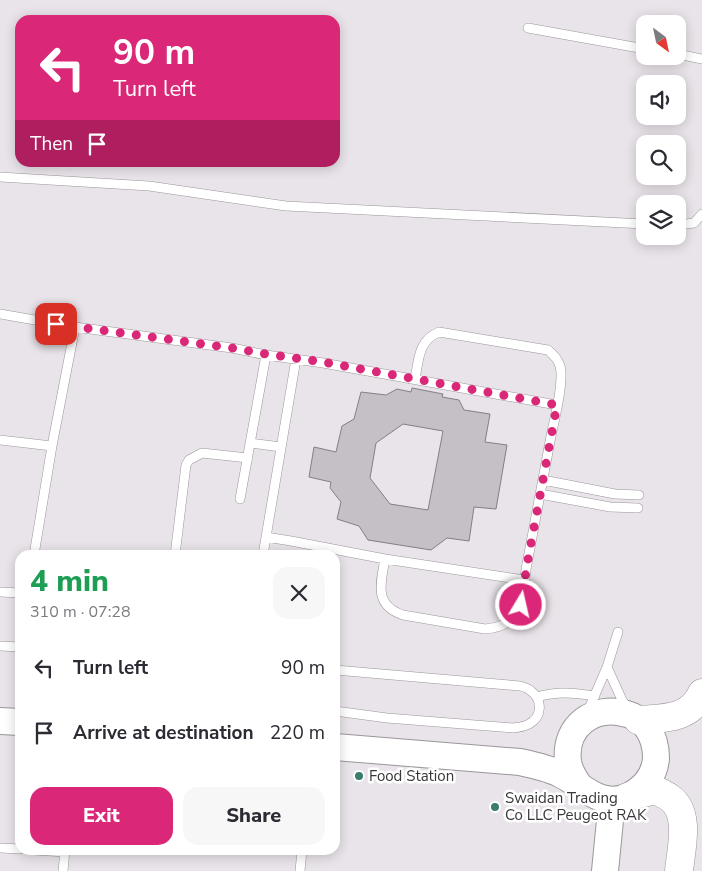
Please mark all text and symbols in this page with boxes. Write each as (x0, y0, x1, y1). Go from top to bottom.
north arrow (636, 15, 686, 65)
map controls (636, 15, 686, 245)
text: 90 m (113, 29, 195, 76)
icon: left (30, 35, 95, 100)
text: Turn left (113, 74, 196, 104)
button: sound (636, 75, 686, 125)
icon: arrive (83, 130, 111, 158)
text: Then (30, 131, 73, 157)
button: search (636, 135, 686, 185)
button: layers (636, 195, 686, 245)
pin (35, 303, 77, 345)
icon: arrive (42, 310, 70, 338)
text: 4 min (30, 561, 109, 602)
button: close (273, 567, 325, 619)
position arrow (494, 578, 546, 630)
text: 310 m · 07:28 (30, 601, 131, 623)
icon: left (30, 654, 58, 682)
text: Turn left (73, 655, 148, 681)
text: 90 m (281, 655, 325, 681)
icon: arrive (30, 719, 58, 747)
text: Arrive at destination (73, 720, 254, 746)
text: 220 m (270, 720, 325, 746)
place label: Food Station (369, 766, 454, 786)
marker: Food Station (353, 770, 365, 782)
button: Exit (30, 787, 173, 845)
button: Share (183, 787, 325, 845)
place label: Swaidan Trading Co LLC Peugeot RAK (505, 788, 647, 825)
marker: Swaidan Trading Co LLC Peugeot RAK (489, 801, 501, 813)

